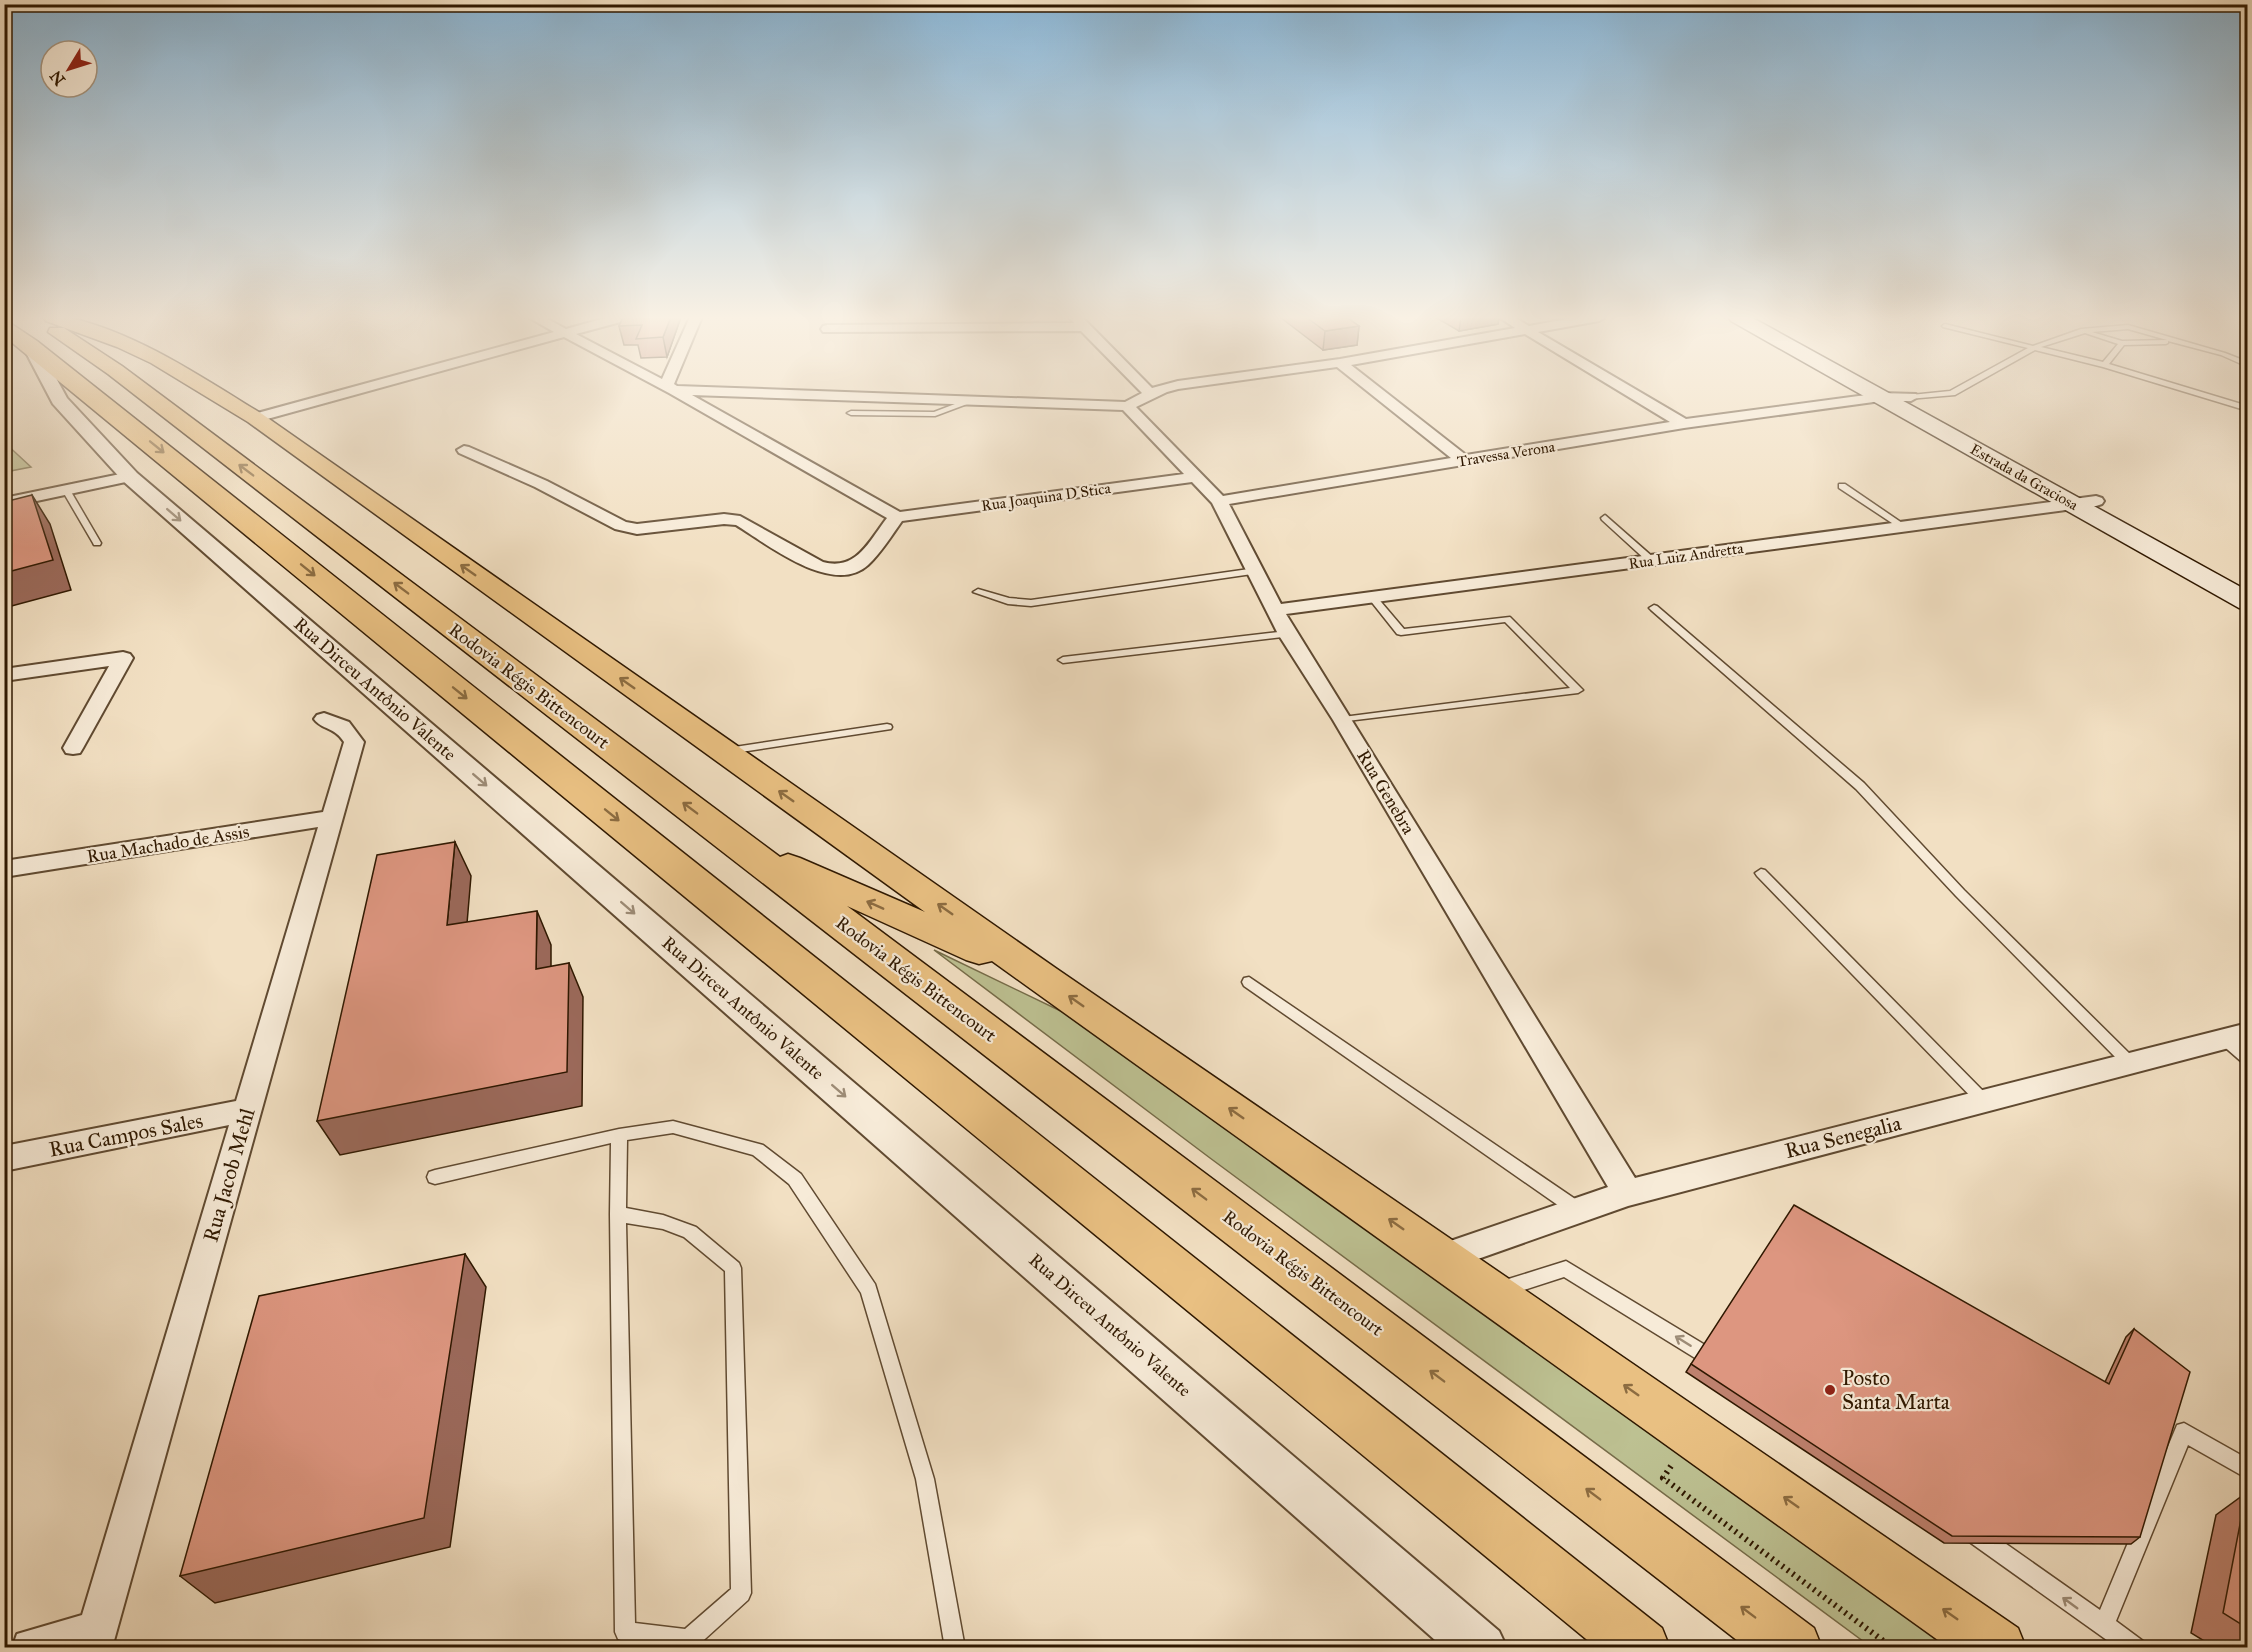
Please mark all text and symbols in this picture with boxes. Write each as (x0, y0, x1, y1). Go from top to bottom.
north arrow (39, 39, 99, 99)
text: N (46, 66, 69, 89)
street label: Travessa Verona (1456, 437, 1557, 471)
street label: Estrada da Graciosa (1967, 440, 2082, 514)
one-way arrow (149, 441, 165, 454)
one-way arrow (238, 464, 254, 477)
street label: Rua Joaquina D Stica (980, 479, 1113, 516)
one-way arrow (166, 508, 181, 522)
street label: Rua Luiz Andretta (1627, 539, 1745, 573)
one-way arrow (300, 563, 316, 576)
one-way arrow (461, 564, 477, 576)
one-way arrow (393, 582, 409, 595)
street label: Rua Dirceu Antônio Valente (289, 613, 461, 765)
street label: Rodovia Régis Bittencourt (444, 619, 614, 755)
one-way arrow (620, 677, 636, 689)
one-way arrow (452, 686, 468, 699)
street label: Rua Genebra (1352, 746, 1420, 838)
one-way arrow (472, 774, 488, 787)
one-way arrow (779, 790, 795, 802)
one-way arrow (683, 802, 699, 814)
one-way arrow (603, 809, 619, 822)
street label: Rua Machado de Assis (85, 820, 251, 868)
one-way arrow (867, 898, 885, 910)
one-way arrow (620, 901, 635, 915)
one-way arrow (938, 903, 954, 915)
street label: Rodovia Régis Bittencourt (831, 912, 1001, 1048)
street label: Rua Dirceu Antônio Valente (657, 932, 829, 1084)
one-way arrow (1068, 995, 1084, 1007)
one-way arrow (831, 1084, 847, 1097)
street label: Rua Jacob Mehl (198, 1105, 261, 1245)
street label: Rua Campos Sales (47, 1107, 205, 1163)
one-way arrow (1228, 1107, 1244, 1119)
street label: Rua Senegalia (1782, 1110, 1904, 1164)
one-way arrow (1191, 1188, 1207, 1200)
street label: Rodovia Régis Bittencourt (1218, 1206, 1388, 1342)
one-way arrow (1388, 1218, 1405, 1230)
street label: Rua Dirceu Antônio Valente (1024, 1249, 1196, 1401)
one-way arrow (1675, 1334, 1692, 1346)
place label: Posto Santa Marta (1842, 1365, 1950, 1415)
one-way arrow (1430, 1369, 1446, 1382)
one-way arrow (1624, 1383, 1640, 1396)
marker: Posto Santa Marta (1823, 1383, 1837, 1397)
one-way arrow (1585, 1487, 1601, 1500)
one-way arrow (1783, 1496, 1799, 1508)
one-way arrow (2063, 1596, 2079, 1609)
one-way arrow (1740, 1606, 1756, 1618)
one-way arrow (1943, 1608, 1959, 1620)

